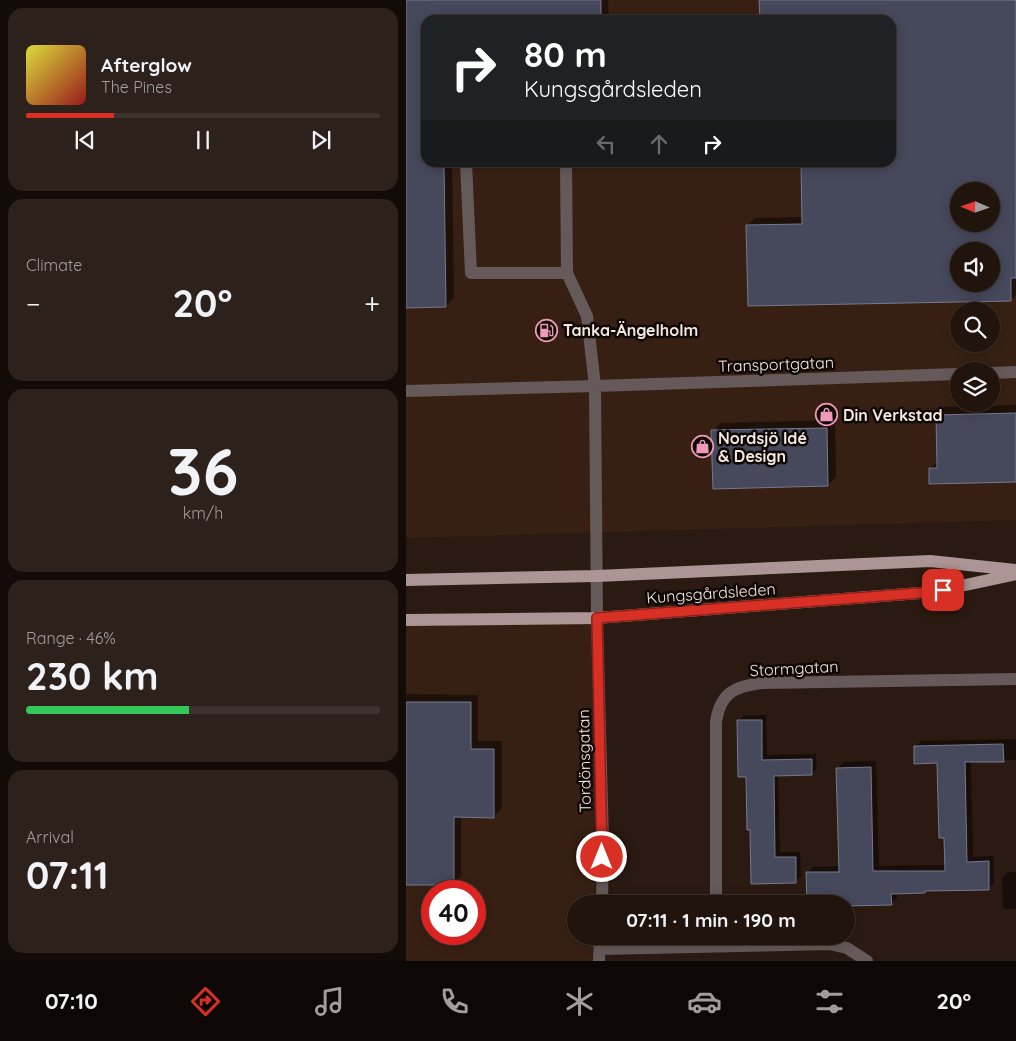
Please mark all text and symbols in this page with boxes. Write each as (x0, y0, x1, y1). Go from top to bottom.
text: 80 m (524, 32, 607, 76)
icon: right (441, 35, 506, 100)
text: Afterglow (101, 53, 192, 77)
text: Kungsgårdsleden (524, 75, 702, 103)
text: The Pines (101, 77, 172, 97)
icon: previous (71, 126, 99, 154)
icon: pause (189, 126, 217, 154)
icon: next (307, 126, 335, 154)
icon: left (592, 130, 620, 158)
icon: ahead (645, 130, 673, 158)
icon: right (698, 130, 726, 158)
north arrow (950, 182, 1000, 232)
map controls (950, 182, 1000, 412)
button: sound (950, 242, 1000, 292)
text: Climate (26, 255, 82, 275)
text: 20° (172, 279, 232, 327)
text: − (26, 286, 41, 321)
text: + (364, 286, 380, 321)
button: search (950, 302, 1000, 352)
fuel station icon: Tanka-Ängelholm (535, 318, 559, 342)
place label: Tanka-Ängelholm (563, 320, 698, 340)
street label: Transportgatan (718, 352, 834, 376)
button: layers (950, 362, 1000, 412)
shop icon: Din Verkstad (815, 403, 839, 427)
place label: Din Verkstad (843, 405, 942, 425)
place label: Nordsjö Idé & Design (718, 428, 807, 466)
text: 36 (168, 430, 238, 511)
shop icon: Nordsjö Idé & Design (690, 435, 714, 459)
text: km/h (183, 503, 223, 523)
pin (922, 569, 964, 611)
icon: arrive (929, 576, 957, 604)
street label: Kungsgårdsleden (646, 579, 776, 607)
text: Range · 46% (26, 628, 116, 648)
text: 230 km (26, 652, 159, 700)
street label: Stormgatan (749, 656, 839, 680)
street label: Tordönsgatan (573, 709, 595, 813)
text: Arrival (26, 827, 74, 847)
position arrow (575, 830, 627, 882)
text: 07:11 (26, 851, 109, 899)
speed limit sign: 40 (421, 880, 486, 945)
text: 07:11 · 1 min · 190 m (626, 908, 796, 932)
icon: directions (188, 984, 223, 1019)
icon: music (312, 984, 347, 1019)
icon: phone (437, 984, 472, 1019)
icon: climate (562, 984, 597, 1019)
icon: car (687, 984, 722, 1019)
icon: filters (812, 984, 847, 1019)
text: 07:10 (45, 987, 98, 1015)
text: 20° (936, 987, 971, 1015)

